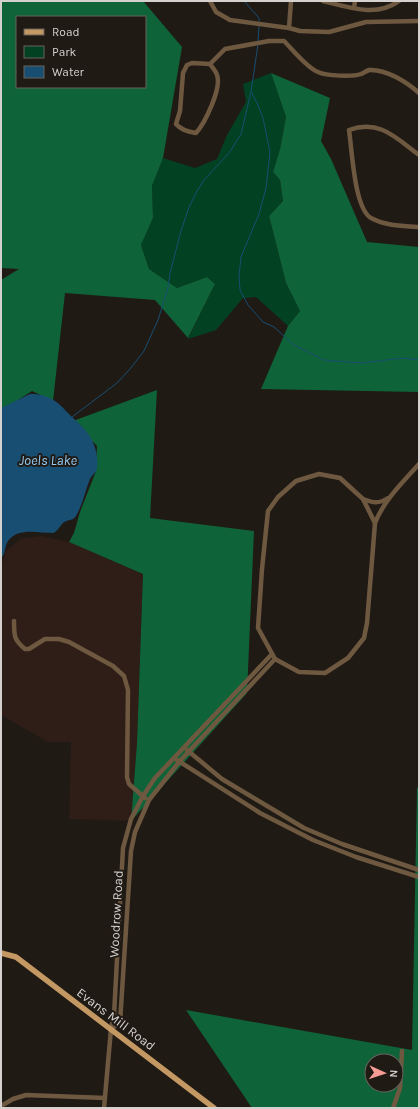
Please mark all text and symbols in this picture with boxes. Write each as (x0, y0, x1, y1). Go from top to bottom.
legend (16, 16, 146, 88)
text: Road (52, 25, 80, 39)
text: Park (52, 45, 77, 59)
text: Water (52, 65, 85, 79)
water label: Joels Lake (19, 452, 78, 469)
street label: Woodrow Road (106, 870, 126, 958)
street label: Evans Mill Road (74, 985, 158, 1053)
north arrow (364, 1053, 404, 1093)
text: N (387, 1069, 400, 1078)

